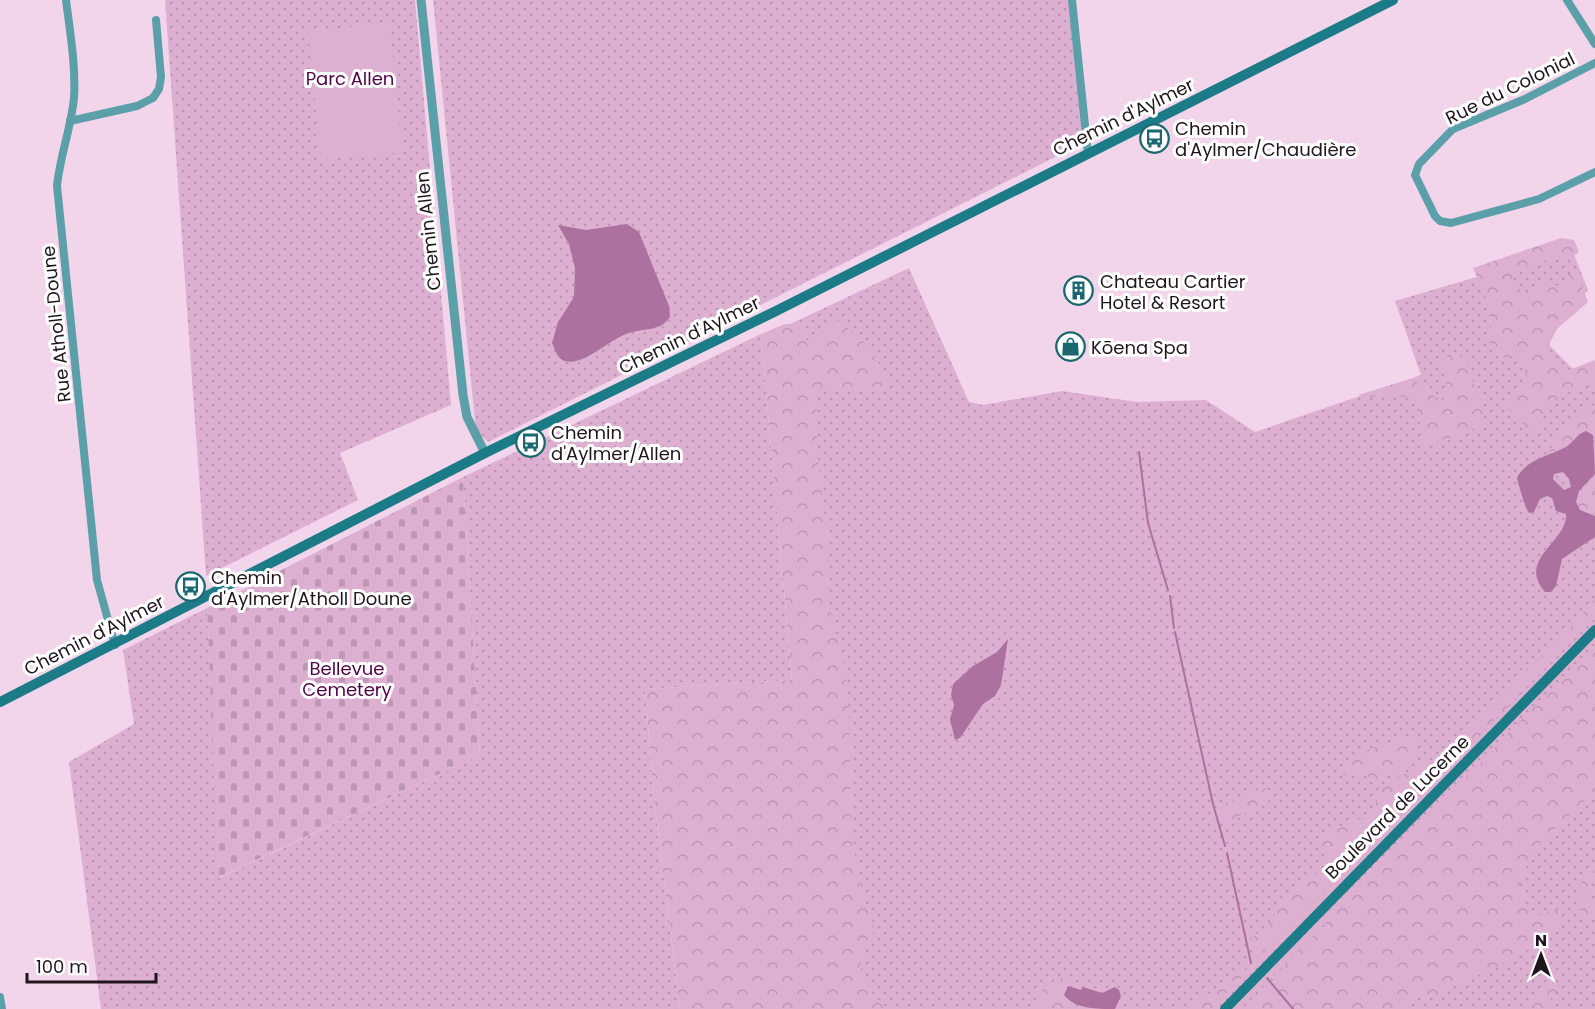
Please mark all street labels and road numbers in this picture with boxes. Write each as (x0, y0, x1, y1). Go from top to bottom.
street label: Rue du Colonial (1441, 46, 1579, 130)
street label: Chemin d'Aylmer (1048, 72, 1198, 162)
street label: Chemin Allen (409, 170, 447, 292)
street label: Rue Atholl-Doune (35, 244, 77, 404)
street label: Chemin d'Aylmer (614, 290, 764, 380)
street label: Chemin d'Aylmer (20, 589, 169, 681)
street label: Boulevard de Lucerne (1319, 729, 1475, 885)

